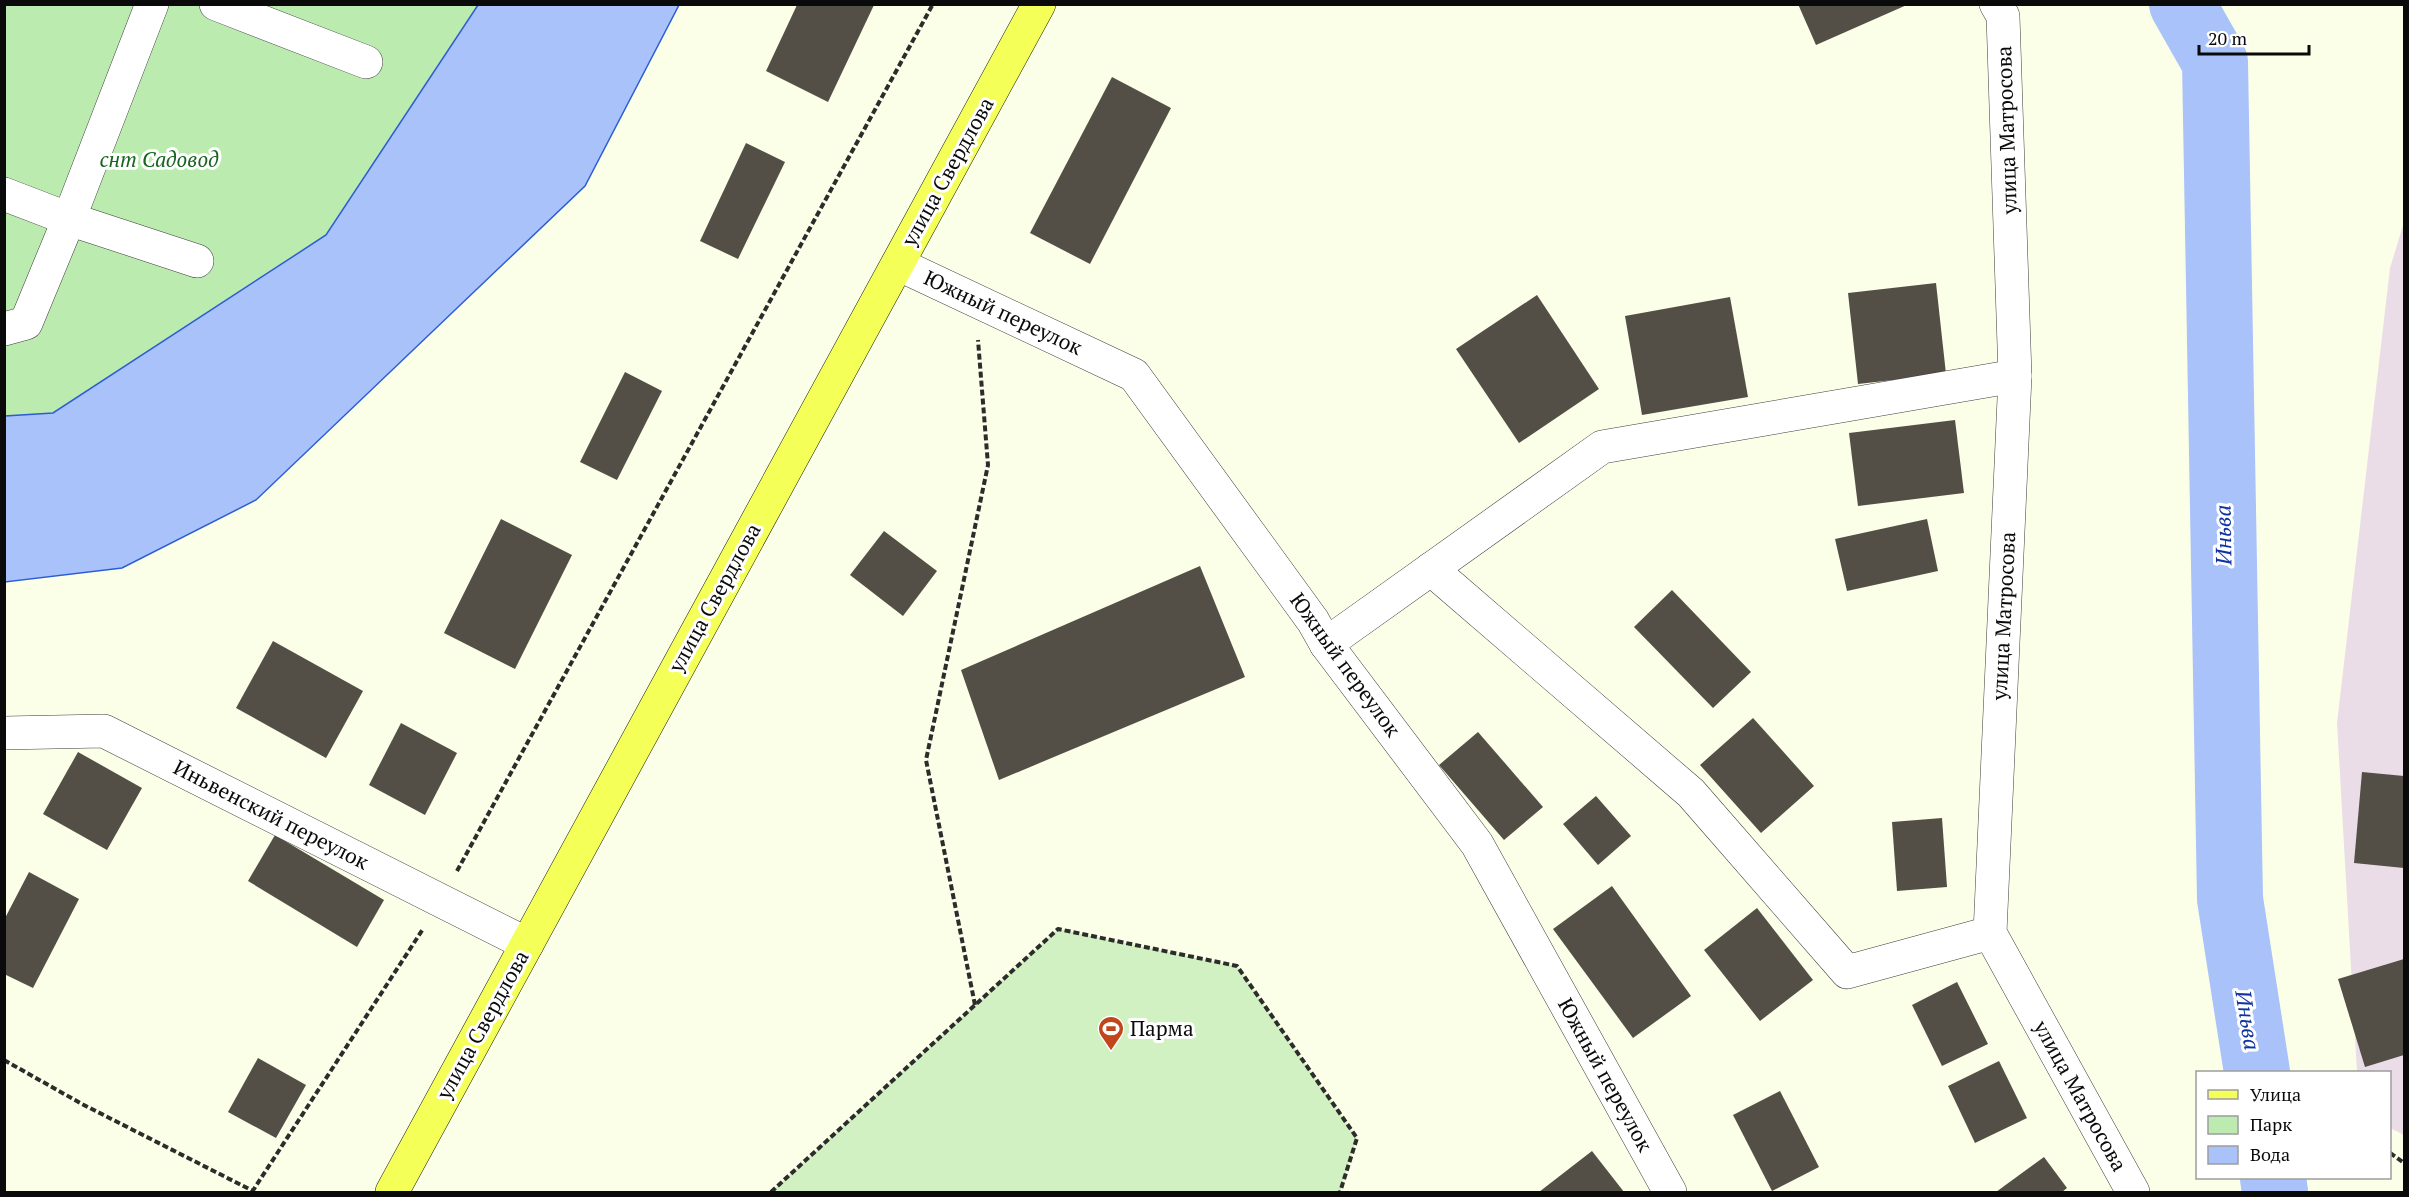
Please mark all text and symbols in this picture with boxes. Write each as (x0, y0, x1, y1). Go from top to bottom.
scale bar (2199, 18, 2308, 56)
text: 20 m (2208, 26, 2248, 50)
street label: улица Матросова (1989, 45, 2023, 216)
street label: улица Свердлова (894, 92, 1000, 252)
park label: снт Садовод (99, 145, 219, 173)
street label: Южный переулок (920, 263, 1088, 361)
water label: Иньва (2207, 505, 2238, 566)
street label: улица Свердлова (661, 518, 767, 678)
street label: улица Матросова (1985, 531, 2021, 702)
street label: Южный переулок (1284, 587, 1408, 743)
street label: Иньвенский переулок (169, 753, 374, 876)
street label: улица Свердлова (429, 945, 535, 1105)
water label: Иньва (2229, 987, 2268, 1052)
street label: Южный переулок (1552, 993, 1660, 1157)
sports icon: Парма (1096, 1014, 1126, 1052)
place label: Парма (1130, 1014, 1194, 1042)
street label: улица Матросова (2027, 1014, 2134, 1176)
legend (2196, 1071, 2391, 1179)
text: Улица (2250, 1082, 2301, 1106)
text: Парк (2250, 1112, 2292, 1136)
text: Вода (2250, 1142, 2290, 1166)

